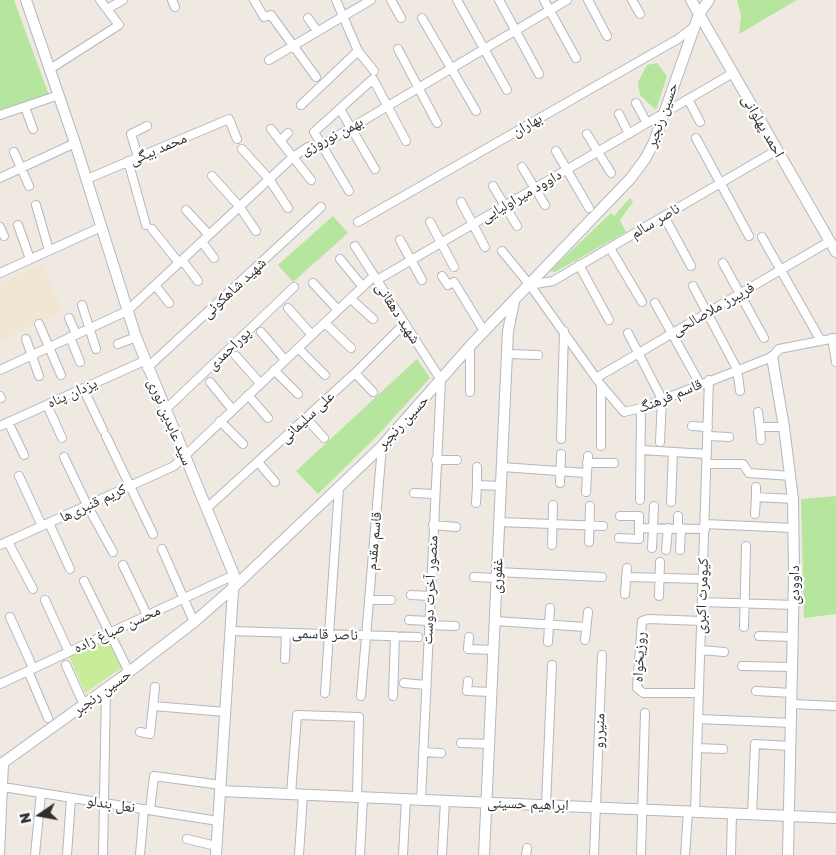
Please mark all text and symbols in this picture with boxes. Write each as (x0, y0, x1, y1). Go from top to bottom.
street label: حسین رنجبر (642, 80, 682, 150)
street label: احمد پهلوانی (738, 91, 788, 161)
street label: بهاران (509, 109, 545, 141)
street label: بهمن نوروزی (298, 113, 366, 159)
street label: محمد بیگی (127, 129, 189, 169)
street label: داوود میراولیایی (477, 166, 565, 226)
street label: ناصر سالم (627, 199, 683, 243)
street label: شهید شاهکوئی (198, 254, 270, 322)
street label: فریبرز ملاصالحی (668, 278, 758, 340)
street label: شهید دهقانی (371, 279, 425, 347)
street label: پوراحمدی (203, 324, 255, 374)
street label: یزدان پناه (44, 374, 100, 412)
street label: قاسم فرهنگ (635, 375, 705, 417)
street label: سید عابدین نوری (144, 376, 196, 468)
street label: علی سلیمانی (276, 387, 338, 447)
street label: حسین رنجبر (373, 391, 433, 453)
street label: کریم قنبری‌ها (57, 480, 129, 526)
street label: قاسم مقدم (362, 511, 386, 571)
street label: منصور آخرت دوست (418, 535, 442, 645)
street label: غفوری (487, 558, 507, 594)
street label: کیومرث اکبری (692, 558, 712, 634)
street label: داوودی (785, 565, 803, 605)
street label: محسن صباغ زاده (71, 601, 163, 657)
street label: ناصر قاسمی (292, 624, 358, 644)
street label: روزیخواه (629, 631, 649, 683)
street label: حسین رنجبر (69, 665, 135, 719)
street label: منیررو (589, 713, 609, 749)
north arrow (15, 790, 65, 840)
street label: نعل بندلو (86, 791, 136, 817)
street label: ابراهیم حسینی (487, 794, 569, 814)
text: N (15, 811, 34, 825)

